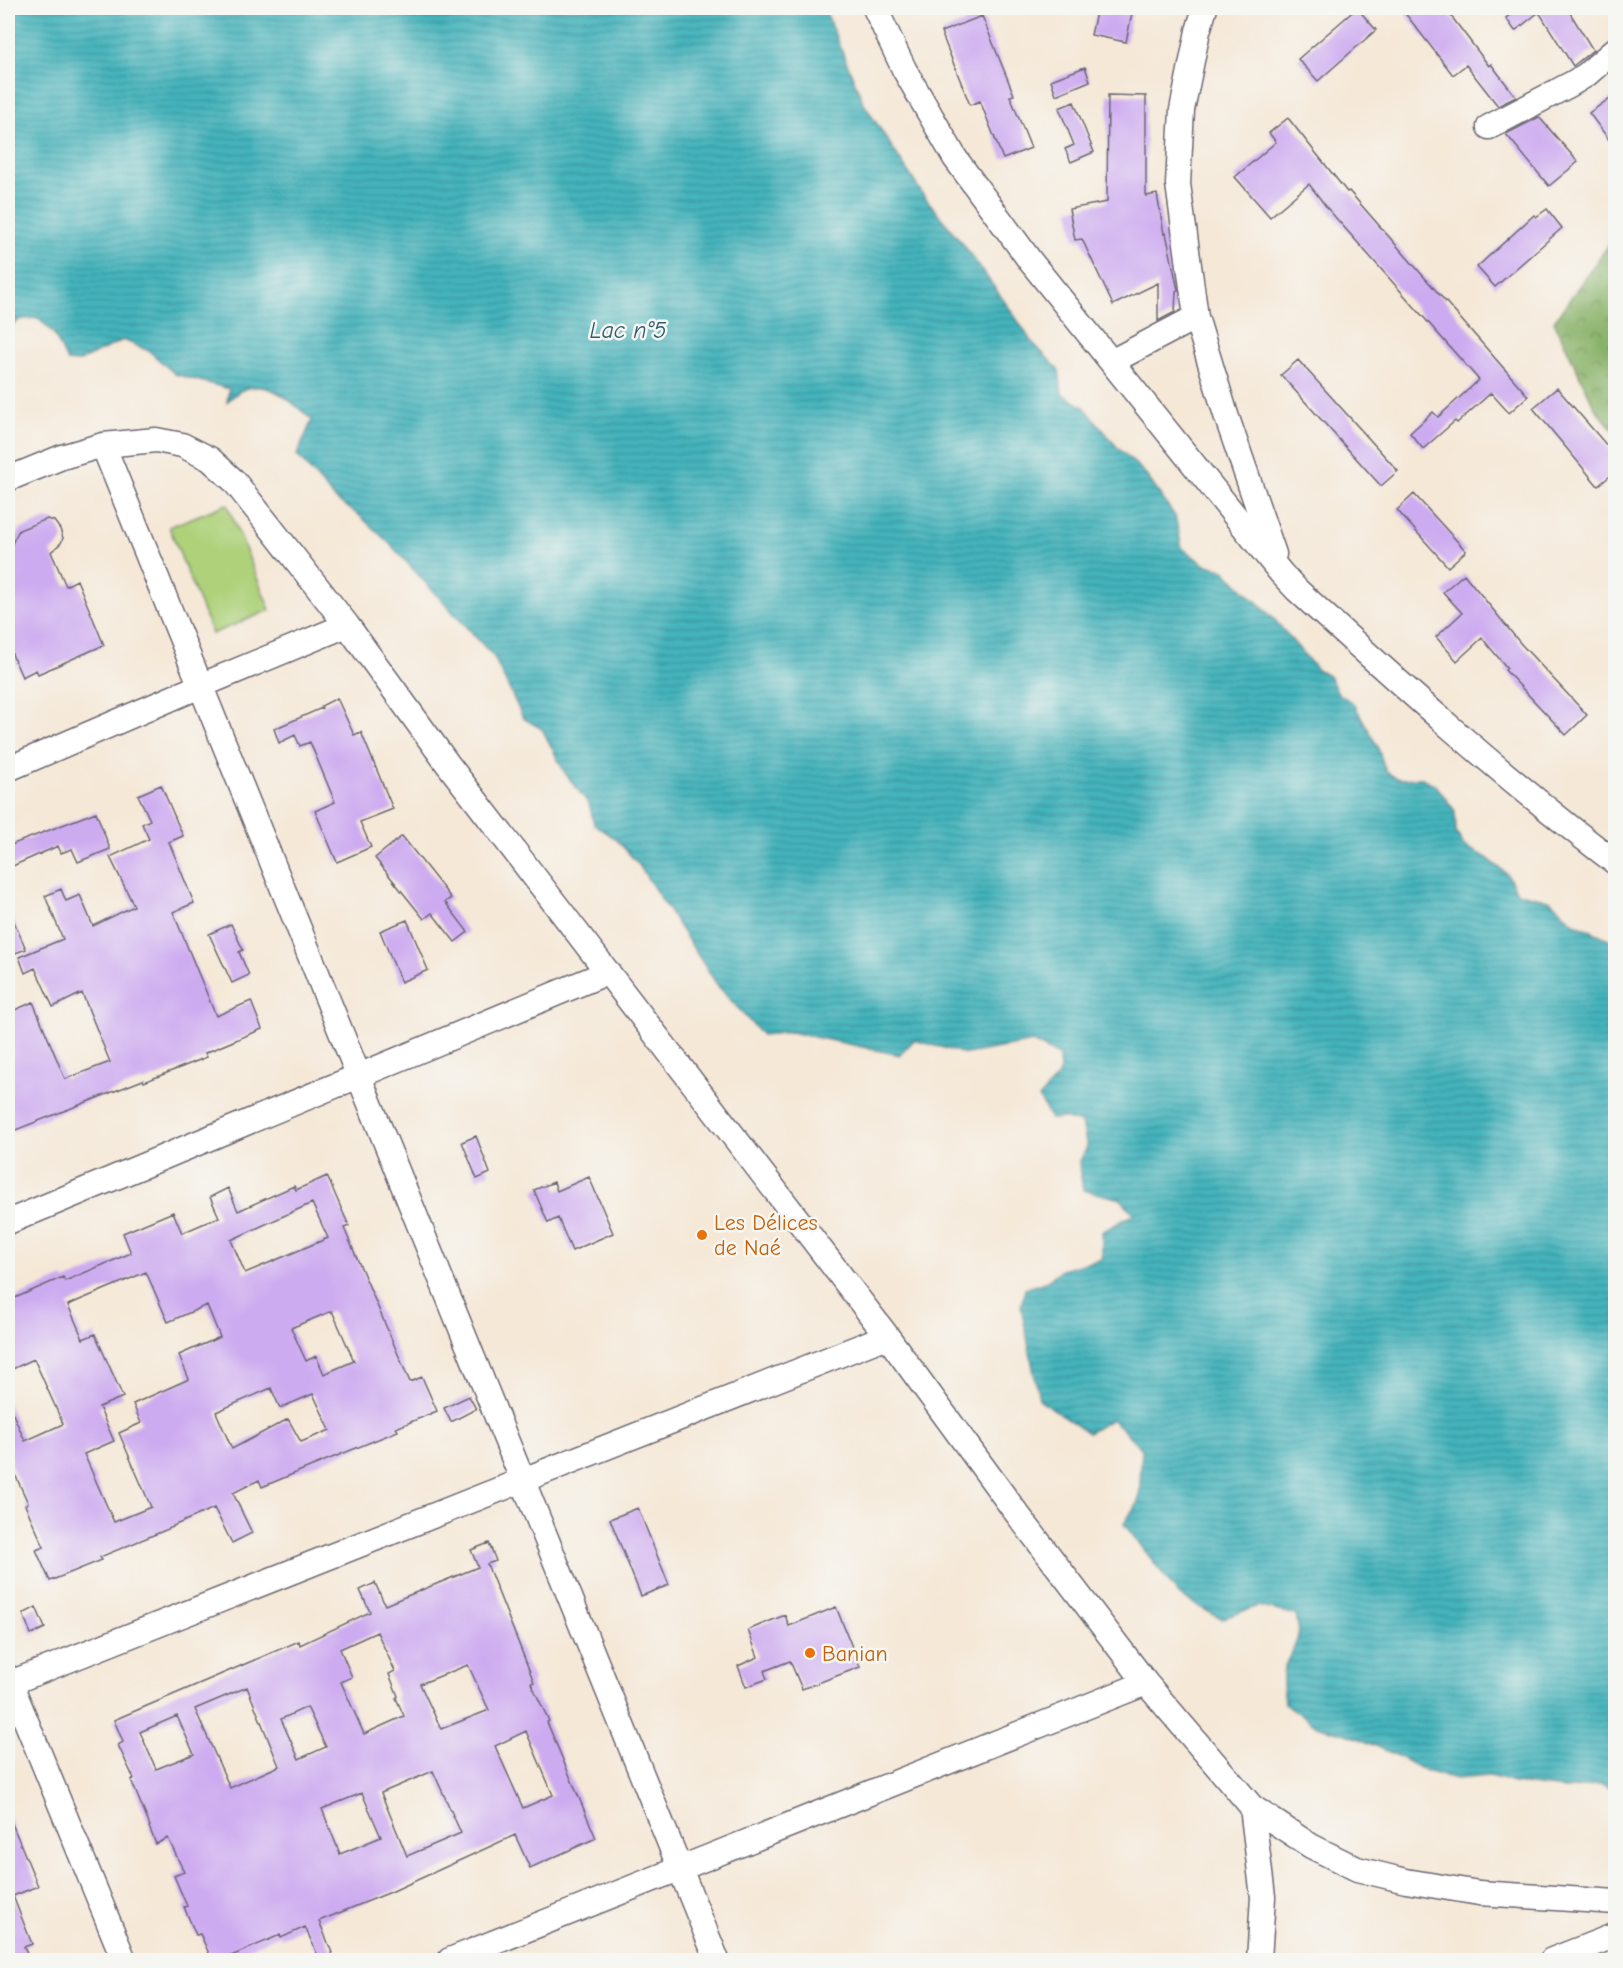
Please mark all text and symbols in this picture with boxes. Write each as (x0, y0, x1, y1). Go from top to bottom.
water label: Lac n°5 (590, 316, 666, 344)
place label: Les Délices de Naé (714, 1210, 818, 1261)
marker: Les Délices de Naé (695, 1228, 709, 1242)
place label: Banian (822, 1641, 888, 1667)
marker: Banian (803, 1646, 817, 1660)

